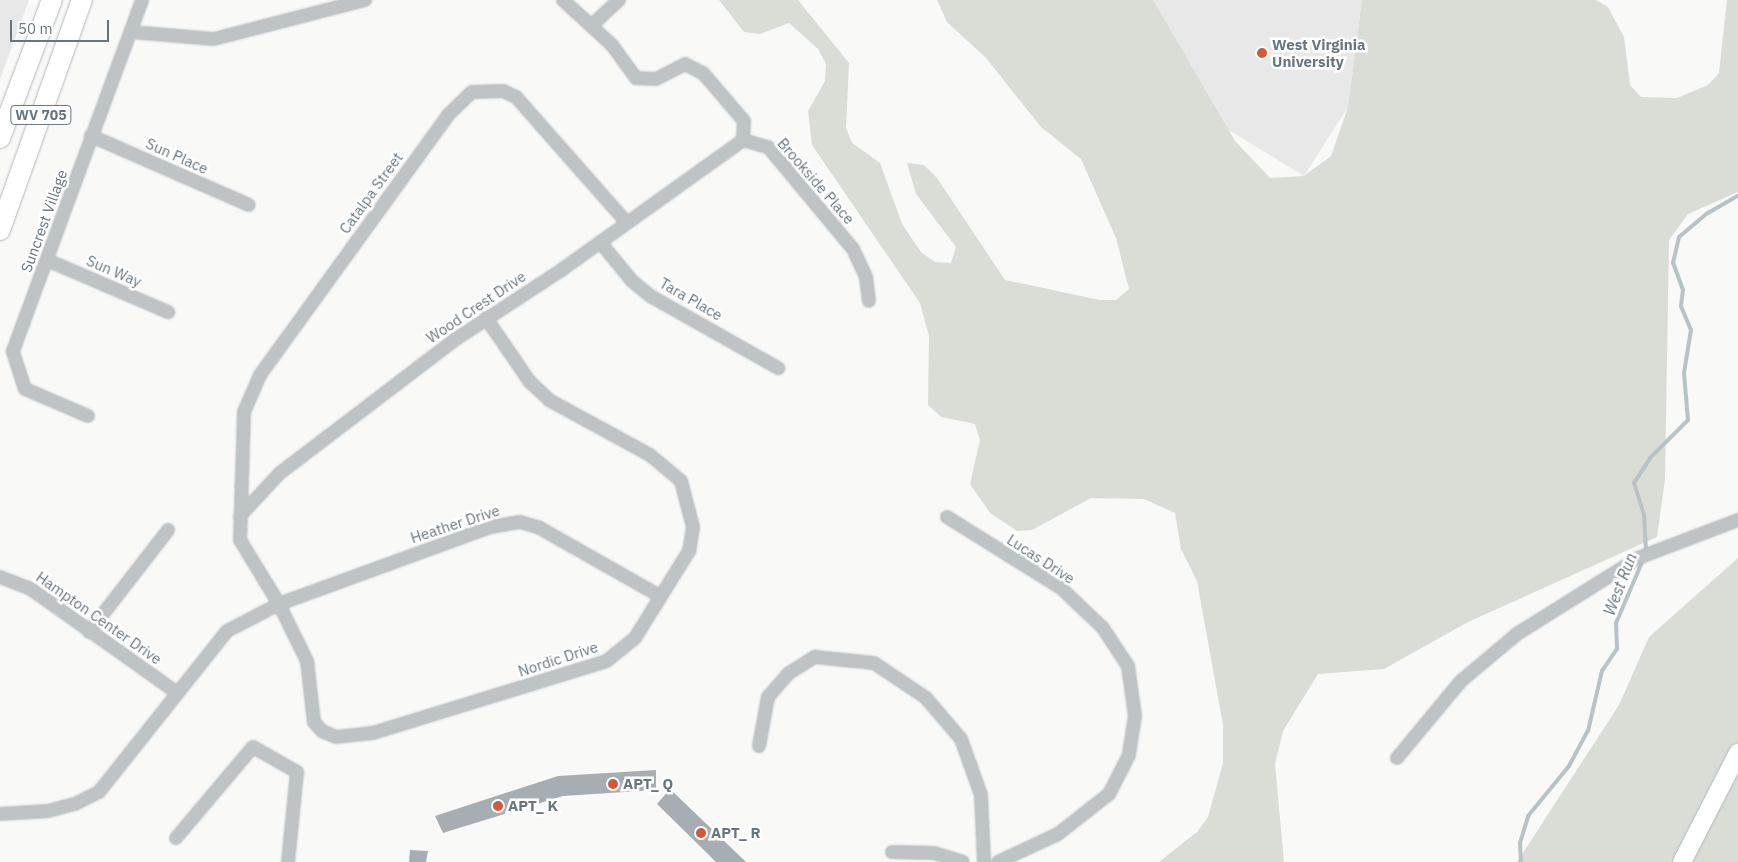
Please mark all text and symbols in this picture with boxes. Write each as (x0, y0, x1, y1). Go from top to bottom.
scale bar (12, 10, 111, 42)
text: 50 m (18, 19, 53, 38)
place label: West Virginia University (1272, 35, 1366, 70)
marker: West Virginia University (1256, 47, 1268, 59)
road number: WV 705 (10, 104, 72, 126)
street label: Sun Place (143, 134, 211, 178)
street label: Brookside Place (774, 134, 858, 228)
street label: Catalpa Street (335, 149, 407, 237)
street label: Suncrest Village (17, 167, 71, 275)
street label: Sun Way (84, 251, 144, 291)
street label: Wood Crest Drive (423, 267, 529, 347)
street label: Tara Place (656, 274, 726, 324)
street label: Heather Drive (408, 501, 502, 547)
street label: Lucas Drive (1004, 530, 1078, 588)
water label: West Run (1599, 550, 1641, 618)
street label: Hampton Center Drive (33, 568, 165, 668)
street label: Nordic Drive (516, 638, 600, 680)
place label: APT_ Q (623, 775, 673, 793)
marker: APT_ Q (607, 778, 619, 790)
place label: APT_ K (508, 797, 558, 815)
marker: APT_ K (492, 800, 504, 812)
place label: APT_ R (711, 824, 761, 842)
marker: APT_ R (695, 827, 707, 839)

